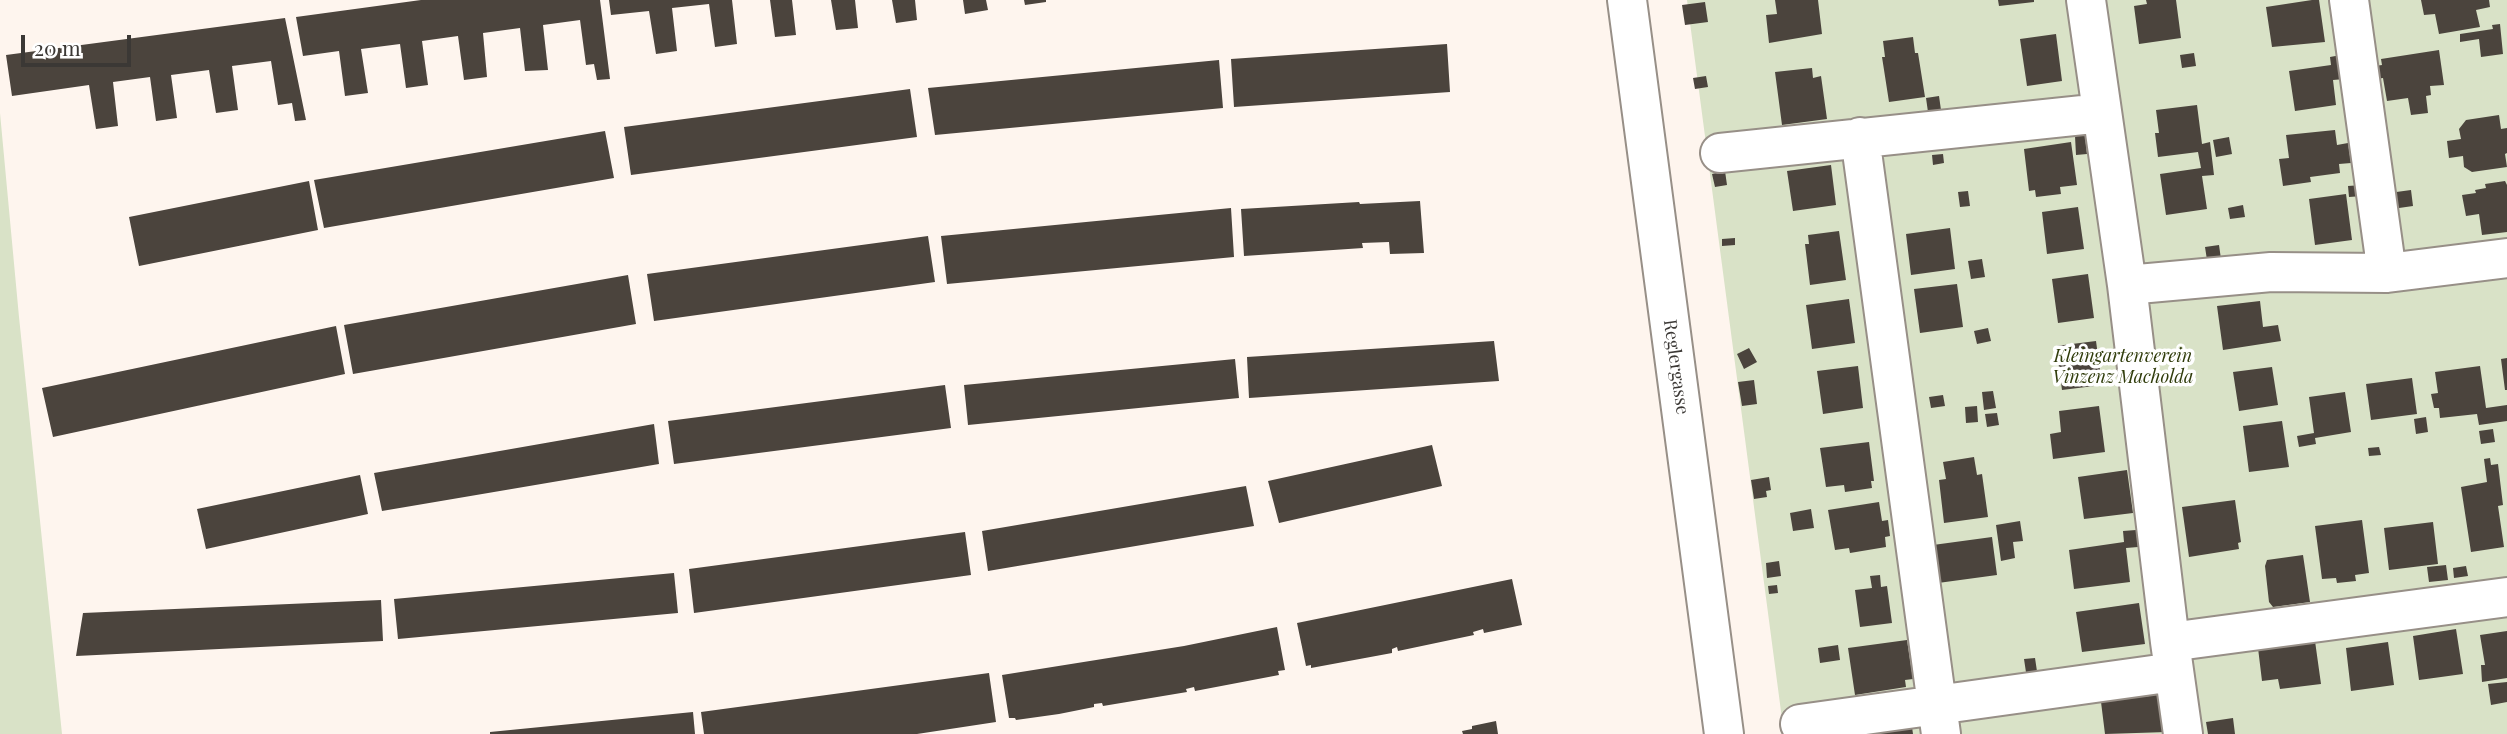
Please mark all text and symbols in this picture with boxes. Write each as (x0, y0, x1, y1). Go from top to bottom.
scale bar (24, 21, 135, 65)
text: 20 m (34, 33, 81, 61)
street label: Reglergasse (1659, 318, 1693, 416)
park label: Kleingartenverein Vinzenz Macholda (2053, 345, 2193, 388)

